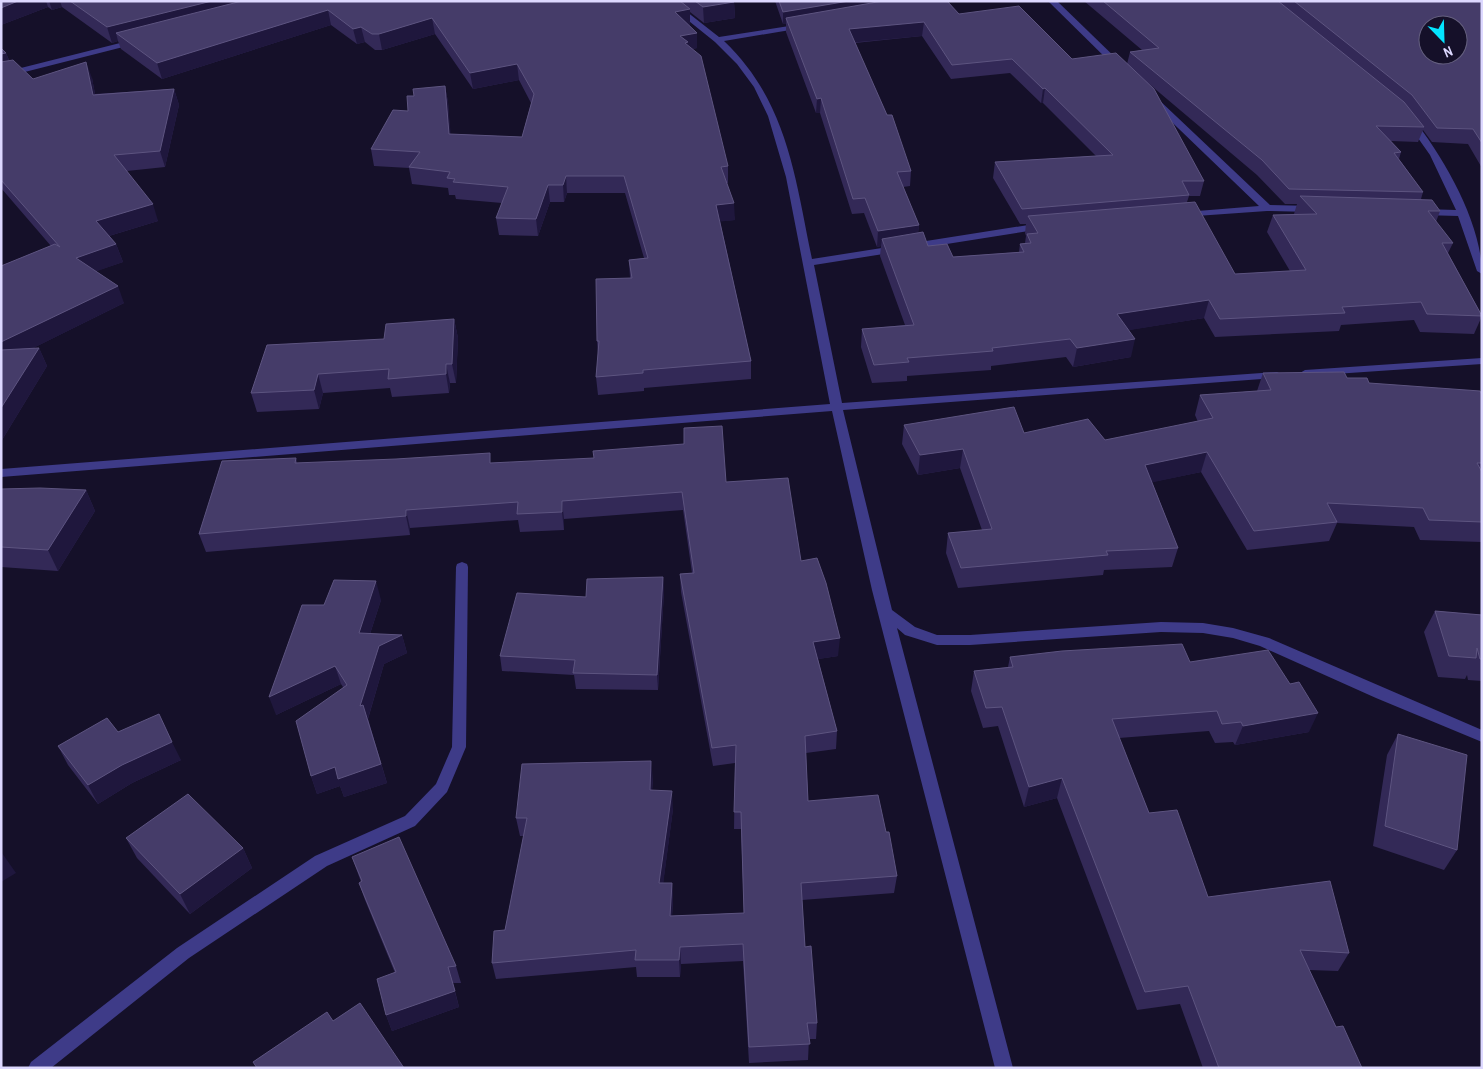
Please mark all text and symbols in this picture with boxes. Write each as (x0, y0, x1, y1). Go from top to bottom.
north arrow (1418, 15, 1468, 65)
text: N (1441, 42, 1455, 62)

